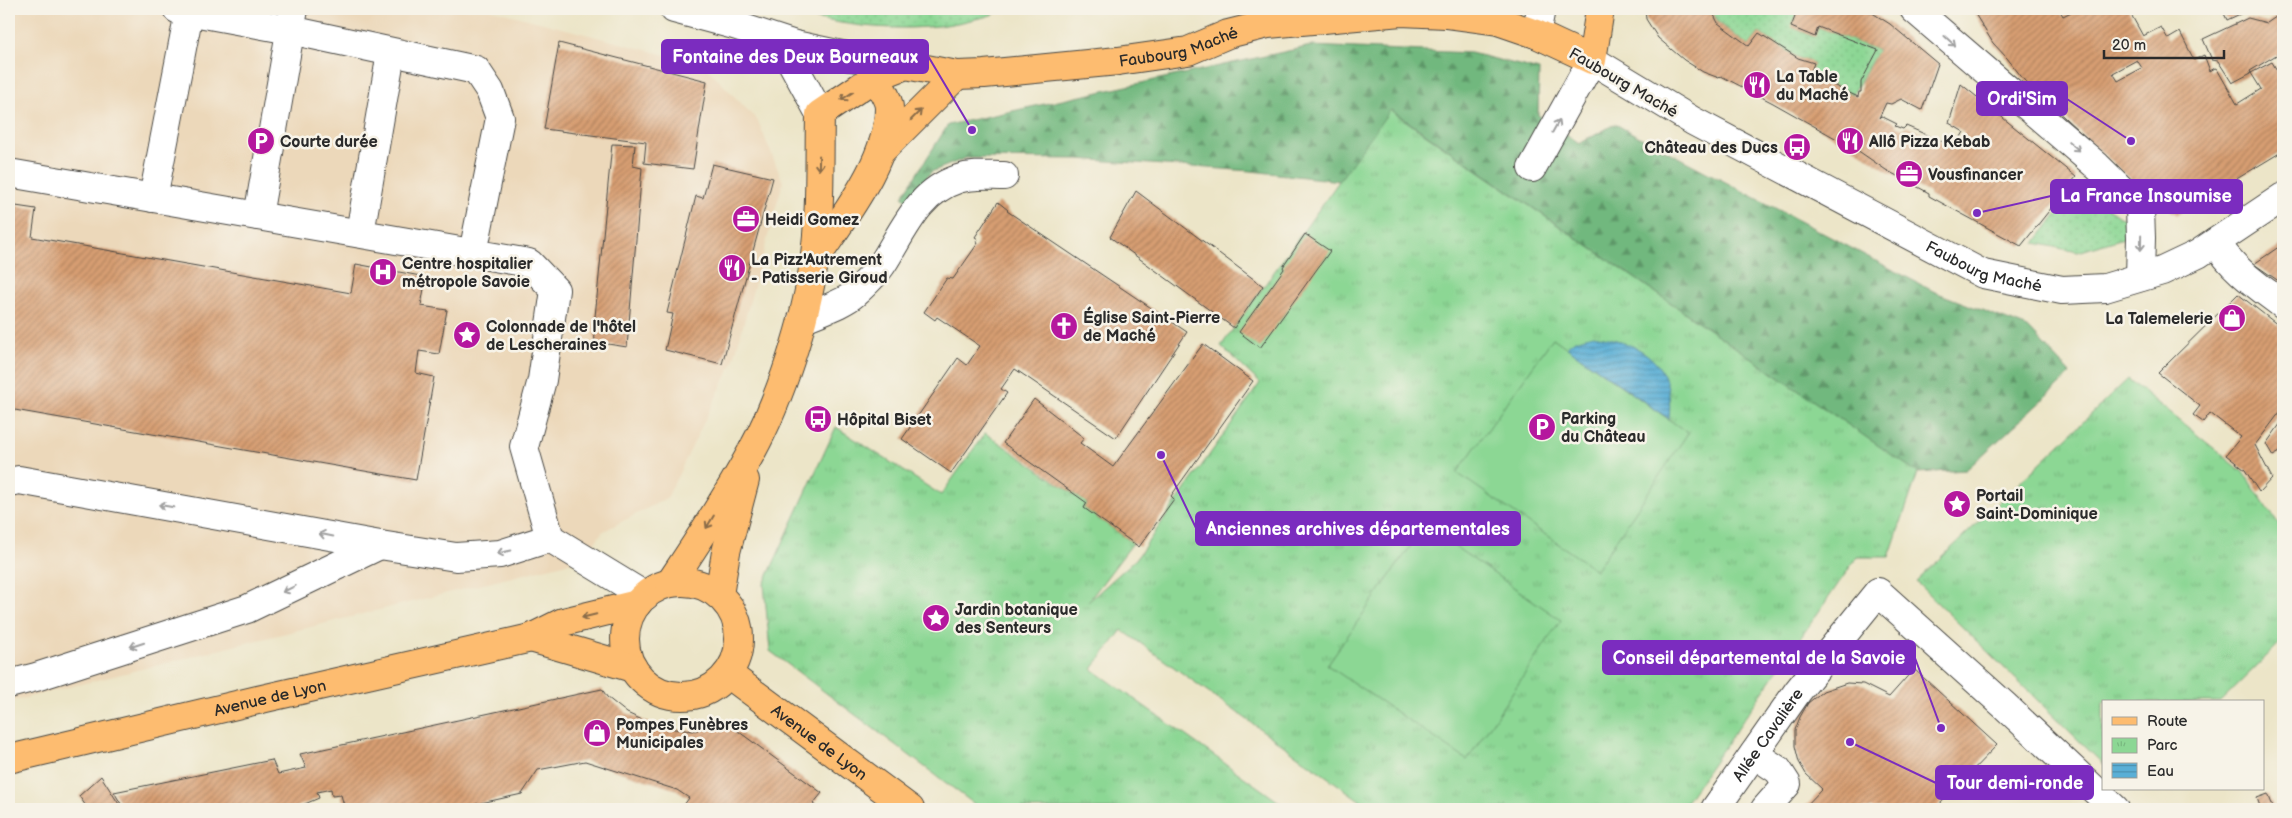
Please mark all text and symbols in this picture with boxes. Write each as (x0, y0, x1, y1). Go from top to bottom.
street label: Faubourg Maché (1118, 24, 1240, 72)
scale bar (2104, 28, 2224, 60)
one-way arrow (1943, 35, 1956, 46)
text: 20 m (2112, 36, 2146, 55)
callout: Fontaine des Deux Bourneaux (662, 40, 928, 73)
street label: Faubourg Maché (1565, 44, 1681, 122)
text: Fontaine des Deux Bourneaux (672, 47, 918, 68)
place label: La Table du Maché (1776, 68, 1849, 105)
restaurant icon: La Table du Maché (1742, 70, 1772, 100)
callout: Ordi'Sim (1977, 82, 2067, 115)
text: Ordi'Sim (1987, 89, 2057, 110)
one-way arrow (841, 91, 855, 101)
one-way arrow (910, 109, 922, 121)
one-way arrow (1551, 119, 1561, 133)
parking icon: Courte durée (246, 126, 276, 156)
restaurant icon: Allô Pizza Kebab (1835, 126, 1865, 156)
bus stop icon: Château des Ducs (1782, 132, 1812, 162)
place label: Courte durée (280, 133, 378, 152)
place label: Allô Pizza Kebab (1868, 133, 1991, 152)
place label: Château des Ducs (1644, 139, 1778, 158)
one-way arrow (2067, 141, 2080, 152)
one-way arrow (814, 154, 824, 171)
office icon: Vousfinancer (1894, 159, 1924, 189)
place label: Vousfinancer (1928, 166, 2024, 185)
callout: La France Insoumise (2051, 180, 2242, 213)
text: La France Insoumise (2060, 186, 2232, 207)
office icon: Heidi Gomez (731, 204, 761, 234)
place label: Heidi Gomez (765, 211, 859, 230)
one-way arrow (2136, 234, 2146, 251)
street label: Faubourg Maché (1922, 238, 2044, 297)
place label: La Pizz'Autrement - Patisserie Giroud (751, 251, 888, 288)
restaurant icon: La Pizz'Autrement - Patisserie Giroud (717, 253, 747, 283)
place label: Centre hospitalier métropole Savoie (402, 255, 534, 292)
hospital icon: Centre hospitalier métropole Savoie (368, 257, 398, 287)
shop icon: La Talemelerie (2217, 303, 2247, 333)
place label: Église Saint-Pierre de Maché (1083, 306, 1220, 346)
place label: La Talemelerie (2105, 310, 2213, 329)
church icon: Église Saint-Pierre de Maché (1049, 311, 1079, 341)
place label: Colonnade de l'hôtel de Lescheraines (486, 318, 636, 355)
place icon: Colonnade de l'hôtel de Lescheraines (452, 320, 482, 350)
bus stop icon: Hôpital Biset (803, 404, 833, 434)
place label: Parking du Château (1561, 410, 1645, 447)
place label: Hôpital Biset (837, 411, 932, 430)
parking icon: Parking du Château (1527, 412, 1557, 442)
place label: Portail Saint-Dominique (1976, 487, 2098, 524)
place icon: Portail Saint-Dominique (1942, 489, 1972, 519)
one-way arrow (158, 500, 174, 510)
callout: Anciennes archives départementales (1196, 512, 1520, 545)
one-way arrow (704, 515, 714, 529)
text: Anciennes archives départementales (1205, 519, 1510, 540)
one-way arrow (318, 529, 334, 539)
one-way arrow (496, 548, 512, 558)
one-way arrow (282, 585, 297, 594)
place label: Jardin botanique des Senteurs (955, 601, 1078, 638)
place icon: Jardin botanique des Senteurs (921, 603, 951, 633)
one-way arrow (582, 611, 598, 621)
one-way arrow (129, 640, 145, 650)
callout: Conseil départemental de la Savoie (1603, 641, 1915, 674)
text: Conseil départemental de la Savoie (1613, 648, 1905, 669)
street label: Avenue de Lyon (212, 677, 328, 721)
street label: Allée Cavalière (1729, 685, 1808, 786)
legend (2102, 700, 2264, 790)
street label: Avenue de Lyon (767, 701, 870, 785)
text: Route (2147, 712, 2188, 731)
place label: Pompes Funèbres Municipales (616, 716, 748, 753)
shop icon: Pompes Funèbres Municipales (582, 718, 612, 748)
text: Parc (2147, 736, 2177, 755)
text: Eau (2147, 762, 2174, 781)
callout: Tour demi-ronde (1936, 766, 2093, 799)
text: Tour demi-ronde (1947, 773, 2083, 794)

